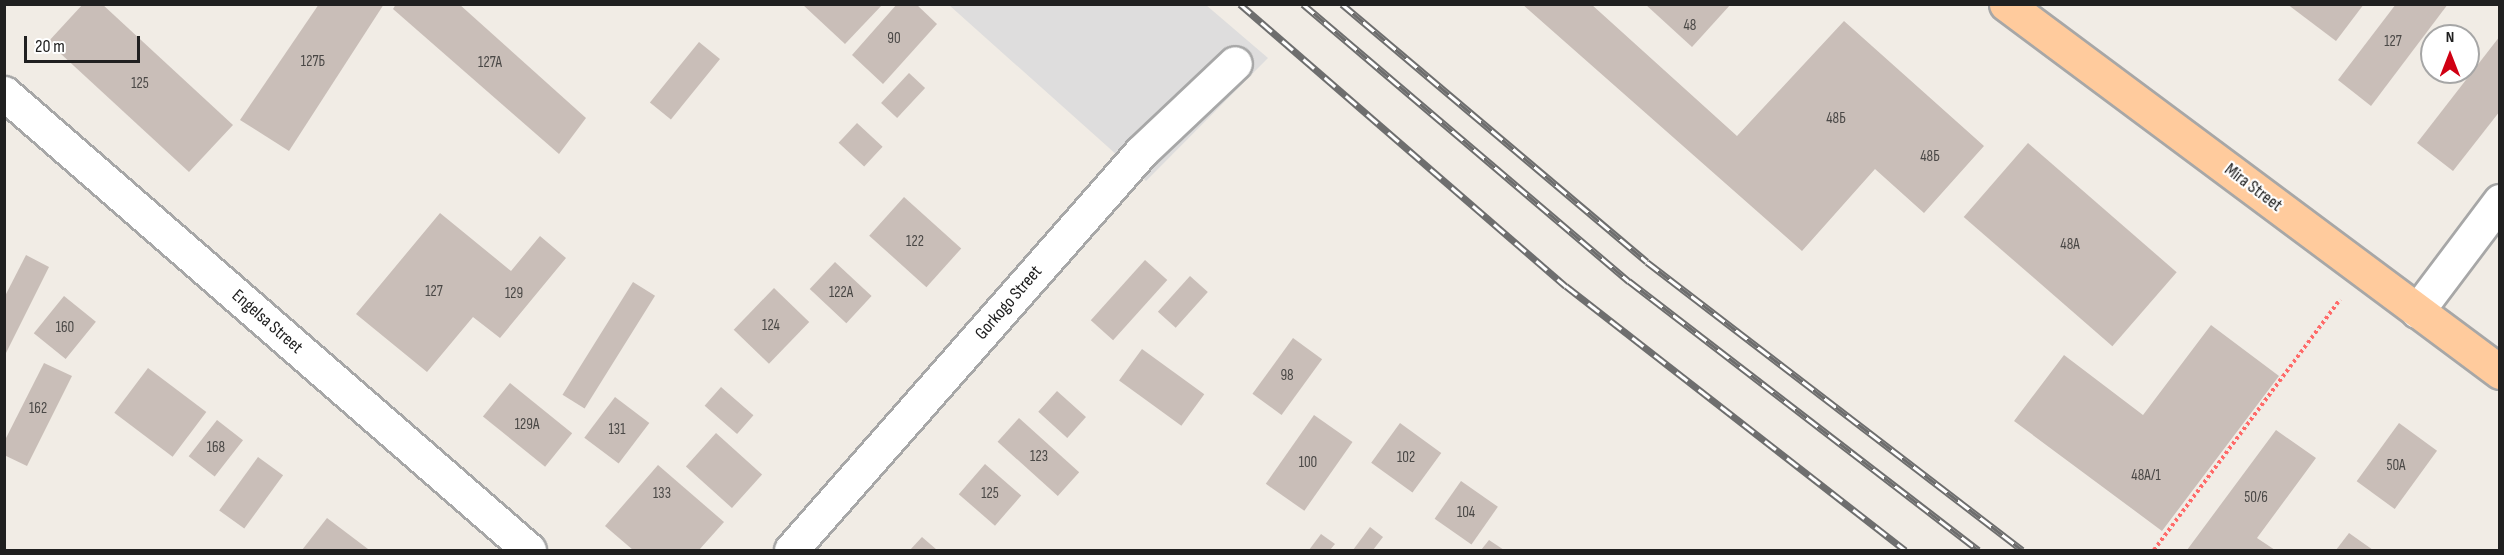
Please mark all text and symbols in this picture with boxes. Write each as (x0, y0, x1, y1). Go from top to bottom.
house number: 48 (1684, 17, 1696, 35)
scale bar (27, 24, 142, 62)
north arrow (2420, 24, 2480, 84)
text: N (2446, 28, 2454, 47)
house number: 90 (887, 30, 901, 48)
house number: 127 (2384, 33, 2402, 51)
text: 20 m (35, 36, 65, 57)
house number: 127Б (301, 53, 325, 71)
house number: 127А (478, 54, 502, 72)
house number: 125 (131, 75, 149, 93)
house number: 48Б (1826, 110, 1846, 128)
house number: 48Б (1920, 148, 1940, 166)
street label: Mira Street (2220, 159, 2286, 217)
house number: 122 (906, 233, 924, 251)
house number: 48А (2060, 236, 2080, 254)
street label: Gorkogo Street (971, 262, 1047, 344)
house number: 127 (425, 283, 443, 301)
house number: 122А (829, 284, 853, 302)
street label: Engelsa Street (227, 285, 307, 359)
house number: 129 (505, 285, 523, 303)
house number: 124 (762, 317, 780, 335)
house number: 160 (56, 319, 74, 337)
house number: 98 (1280, 367, 1294, 385)
house number: 162 (29, 400, 47, 418)
house number: 129А (515, 416, 539, 434)
house number: 131 (609, 421, 625, 439)
house number: 168 (207, 439, 225, 457)
house number: 123 (1030, 448, 1048, 466)
house number: 102 (1397, 449, 1415, 467)
house number: 100 (1299, 454, 1317, 472)
house number: 50А (2386, 457, 2406, 475)
house number: 48А/1 (2131, 467, 2161, 485)
house number: 133 (653, 485, 671, 503)
house number: 125 (981, 485, 999, 503)
house number: 50/6 (2244, 489, 2268, 507)
house number: 104 (1457, 504, 1475, 522)

